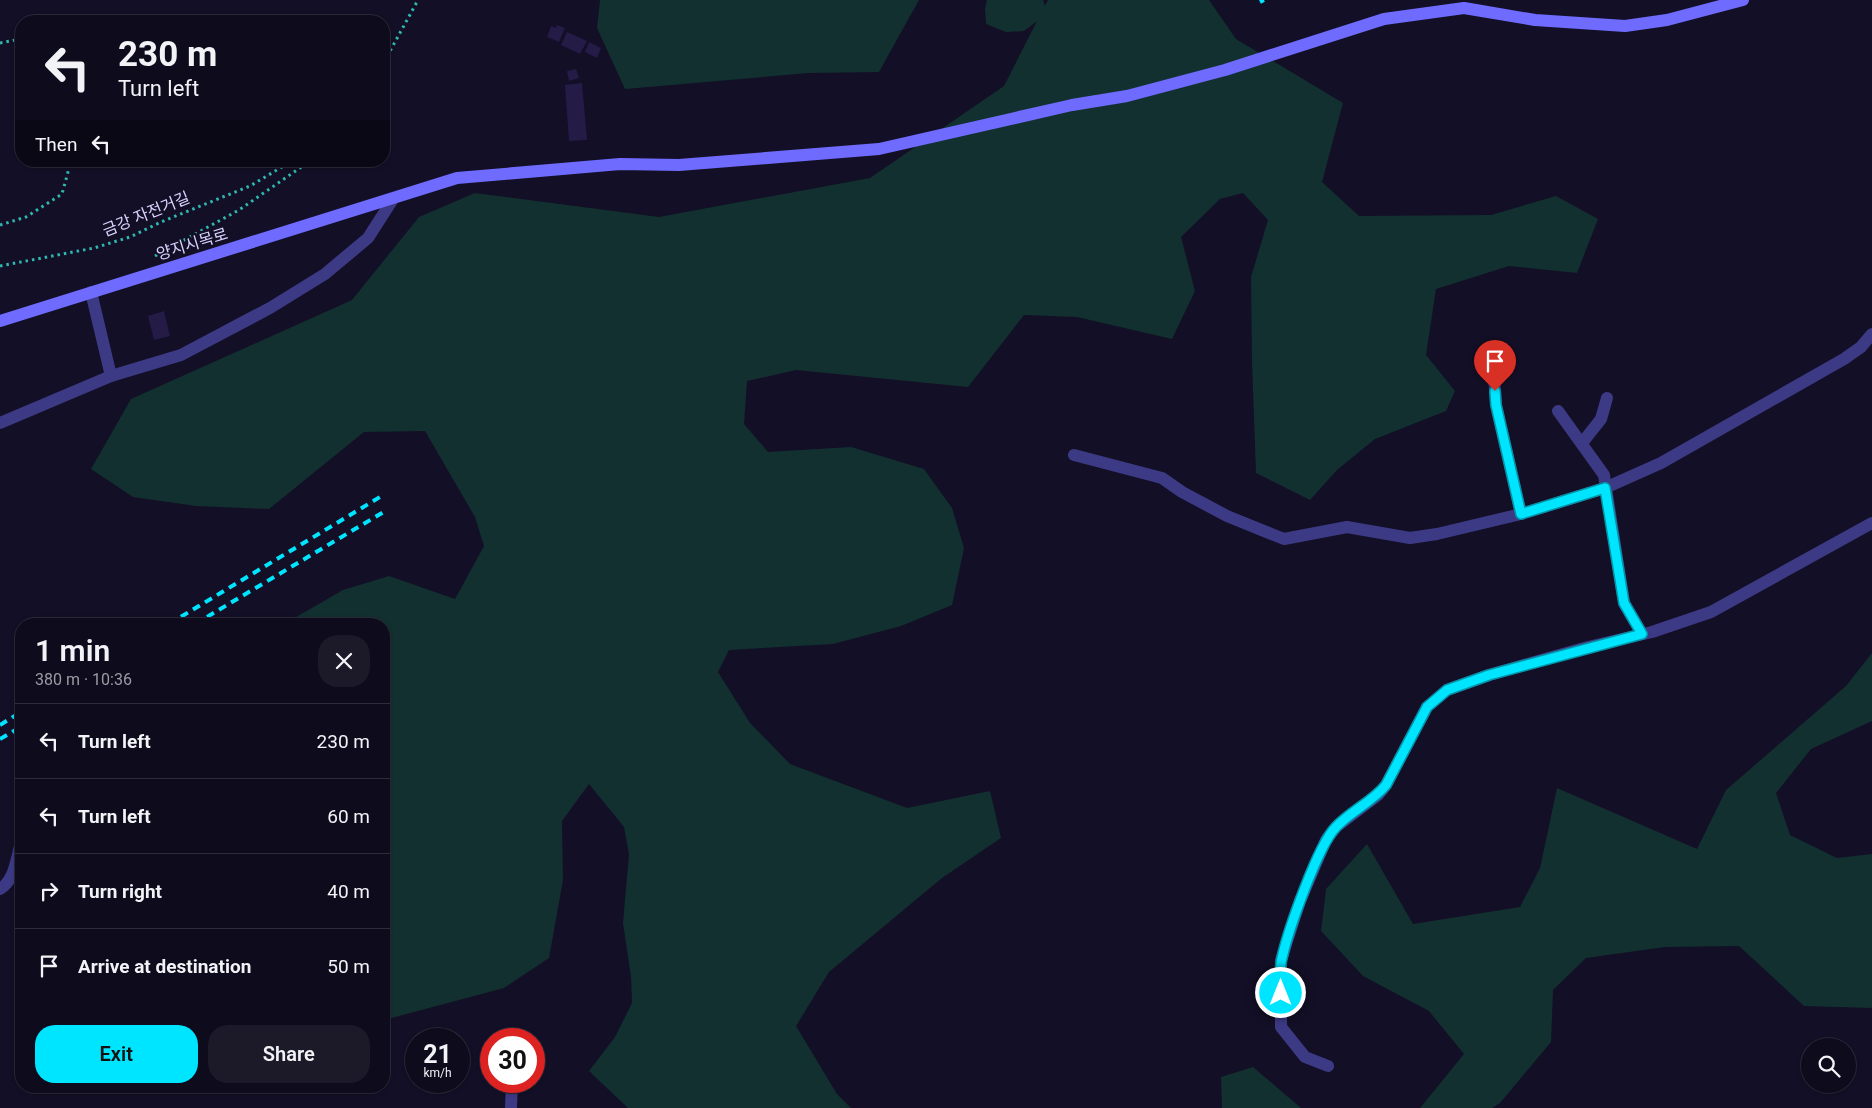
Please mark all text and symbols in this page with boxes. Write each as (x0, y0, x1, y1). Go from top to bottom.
text: 230 m (118, 34, 217, 75)
icon: left (35, 35, 100, 100)
text: Turn left (118, 76, 199, 101)
icon: left (87, 130, 115, 158)
text: Then (35, 133, 77, 156)
street label: 금강 자전거길 (100, 188, 192, 240)
street label: 양지시목로 (154, 224, 230, 264)
pin (1474, 340, 1516, 391)
icon: arrive (1481, 347, 1509, 375)
text: 1 min (35, 633, 110, 668)
button: close (318, 635, 370, 687)
text: 380 m · 10:36 (35, 670, 132, 689)
icon: left (35, 727, 63, 755)
text: Turn left (78, 730, 151, 753)
text: 230 m (317, 730, 370, 753)
icon: left (35, 802, 63, 830)
text: Turn left (78, 805, 151, 828)
text: 60 m (327, 805, 370, 828)
icon: right (35, 877, 63, 905)
text: Turn right (78, 880, 162, 903)
text: 40 m (327, 880, 370, 903)
icon: arrive (35, 952, 63, 980)
text: Arrive at destination (78, 955, 251, 978)
text: 50 m (327, 955, 370, 978)
position arrow (1254, 966, 1306, 1018)
button: Exit (35, 1025, 198, 1083)
button: Share (208, 1025, 370, 1083)
speed limit sign: 30 (480, 1028, 545, 1093)
map controls (1801, 1038, 1856, 1093)
button: search (1801, 1038, 1856, 1093)
text: 21 (423, 1040, 452, 1069)
text: km/h (423, 1066, 452, 1080)

